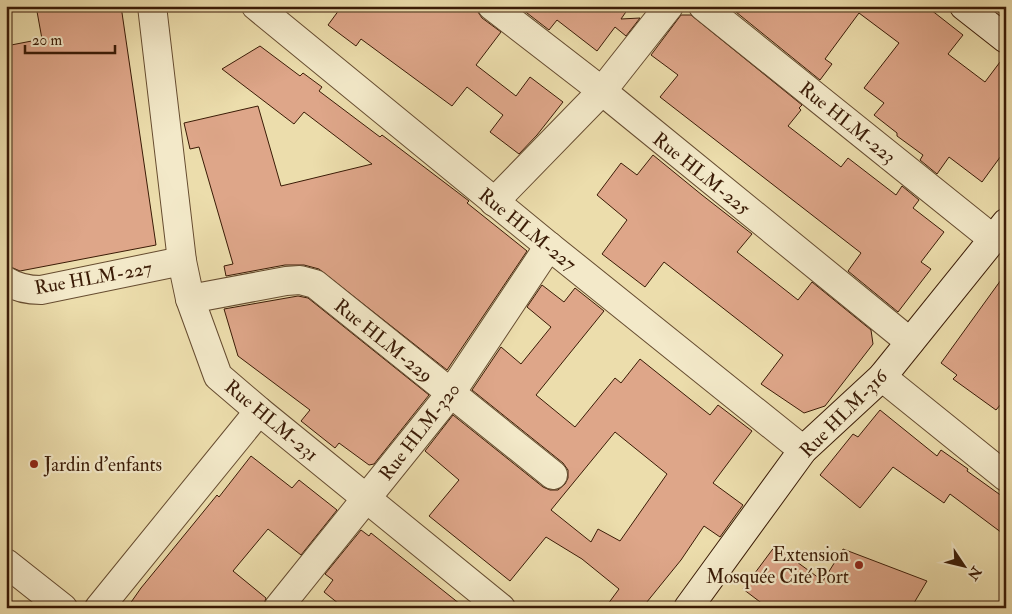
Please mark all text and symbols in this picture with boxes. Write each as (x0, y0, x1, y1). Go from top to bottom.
scale bar (25, 22, 115, 54)
text: 20 m (32, 31, 62, 50)
street label: Rue HLM-223 (794, 76, 901, 169)
street label: Rue HLM-225 (648, 127, 755, 221)
street label: Rue HLM-227 (474, 183, 581, 277)
street label: Rue HLM-227 (33, 256, 154, 300)
street label: Rue HLM-229 (329, 294, 438, 388)
street label: Rue HLM-316 (795, 364, 894, 463)
street label: Rue HLM-231 (220, 375, 323, 467)
street label: Rue HLM-320 (374, 378, 465, 485)
place label: Jardin d'enfants (43, 453, 162, 477)
marker: Jardin d'enfants (28, 458, 40, 470)
north arrow (940, 542, 990, 592)
place label: Extension Mosquée Cité Port (706, 543, 849, 589)
marker: Extension Mosquée Cité Port (853, 559, 865, 571)
text: N (963, 562, 985, 584)

